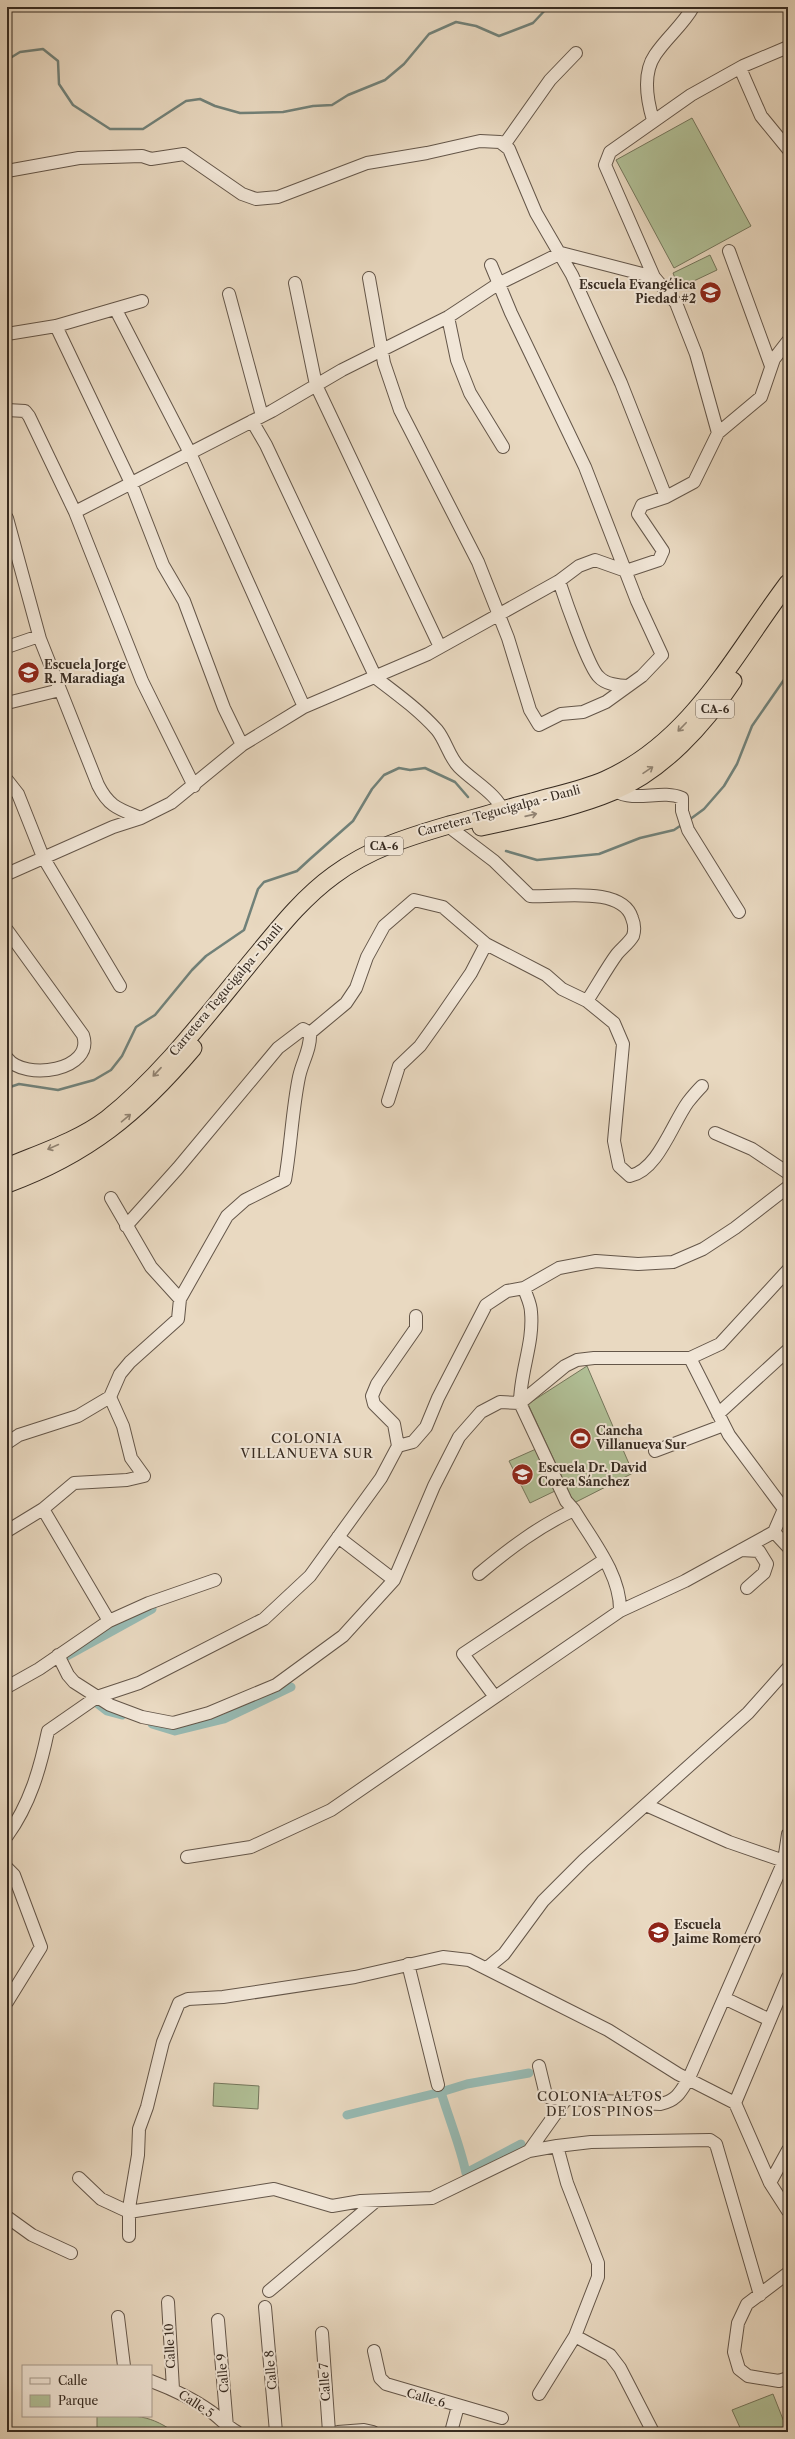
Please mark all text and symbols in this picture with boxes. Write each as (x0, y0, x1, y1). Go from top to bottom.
place label: Escuela Evangélica Piedad #2 (579, 277, 697, 306)
school or university icon: Escuela Evangélica Piedad #2 (698, 279, 724, 305)
place label: Escuela Jorge R. Maradiaga (44, 657, 126, 686)
school or university icon: Escuela Jorge R. Maradiaga (16, 659, 42, 685)
road number: CA-6 (696, 700, 734, 718)
one-way arrow (677, 722, 687, 732)
one-way arrow (643, 766, 654, 774)
street label: Carretera Tegucigalpa - Danli (416, 781, 582, 839)
one-way arrow (524, 811, 537, 819)
road number: CA-6 (365, 837, 403, 855)
street label: Carretera Tegucigalpa - Danli (166, 920, 286, 1059)
one-way arrow (152, 1066, 161, 1077)
one-way arrow (121, 1113, 132, 1122)
one-way arrow (47, 1144, 59, 1151)
place label: Cancha Villanueva Sur (595, 1423, 686, 1452)
sports icon: Cancha Villanueva Sur (568, 1425, 594, 1451)
district label: COLONIA VILLANUEVA SUR (240, 1430, 374, 1461)
place label: Escuela Dr. David Corea Sánchez (538, 1460, 647, 1489)
school or university icon: Escuela Dr. David Corea Sánchez (510, 1462, 536, 1488)
place label: Escuela Jaime Romero (672, 1917, 762, 1946)
school or university icon: Escuela Jaime Romero (646, 1919, 672, 1945)
district label: COLONIA ALTOS DE LOS PINOS (537, 2088, 663, 2119)
street label: Calle 10 (161, 2323, 178, 2369)
street label: Calle 8 (261, 2350, 280, 2390)
street label: Calle 9 (213, 2353, 232, 2393)
street label: Calle 7 (316, 2362, 333, 2402)
legend (22, 2365, 152, 2417)
text: Calle (58, 2373, 88, 2388)
street label: Calle 6 (405, 2385, 447, 2410)
street label: Calle 5 (176, 2387, 217, 2421)
text: Parque (58, 2393, 99, 2408)

